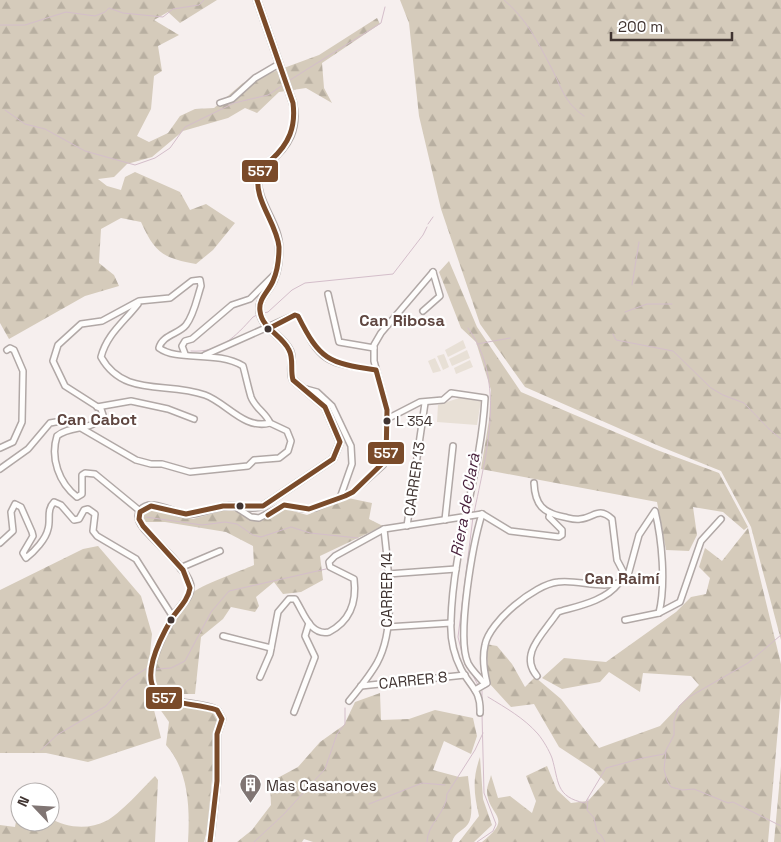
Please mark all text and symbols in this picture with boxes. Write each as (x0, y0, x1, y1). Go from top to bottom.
scale bar (611, 10, 732, 42)
text: 200 m (618, 17, 663, 36)
line badge: 557 (241, 159, 279, 183)
text: 557 (248, 162, 272, 180)
district label: Can Ribosa (359, 310, 445, 331)
unlabelled marker (263, 324, 273, 334)
district label: Can Cabot (57, 409, 137, 430)
place label: L 354 (396, 412, 433, 430)
marker: L 354 (382, 416, 392, 426)
line badge: 557 (367, 441, 405, 465)
street label: CARRER 13 (399, 441, 429, 517)
text: 557 (374, 444, 398, 462)
water label: Riera de Clarà (446, 451, 485, 558)
unlabelled marker (235, 501, 245, 511)
street label: CARRER 14 (377, 552, 396, 628)
district label: Can Raimí (584, 568, 660, 589)
unlabelled marker (166, 615, 176, 625)
street label: CARRER 8 (378, 667, 448, 693)
line badge: 557 (145, 686, 183, 710)
text: 557 (152, 689, 176, 707)
building icon: Mas Casanoves (238, 773, 262, 804)
place label: Mas Casanoves (266, 776, 377, 795)
north arrow (10, 782, 60, 832)
text: N (13, 793, 33, 810)

